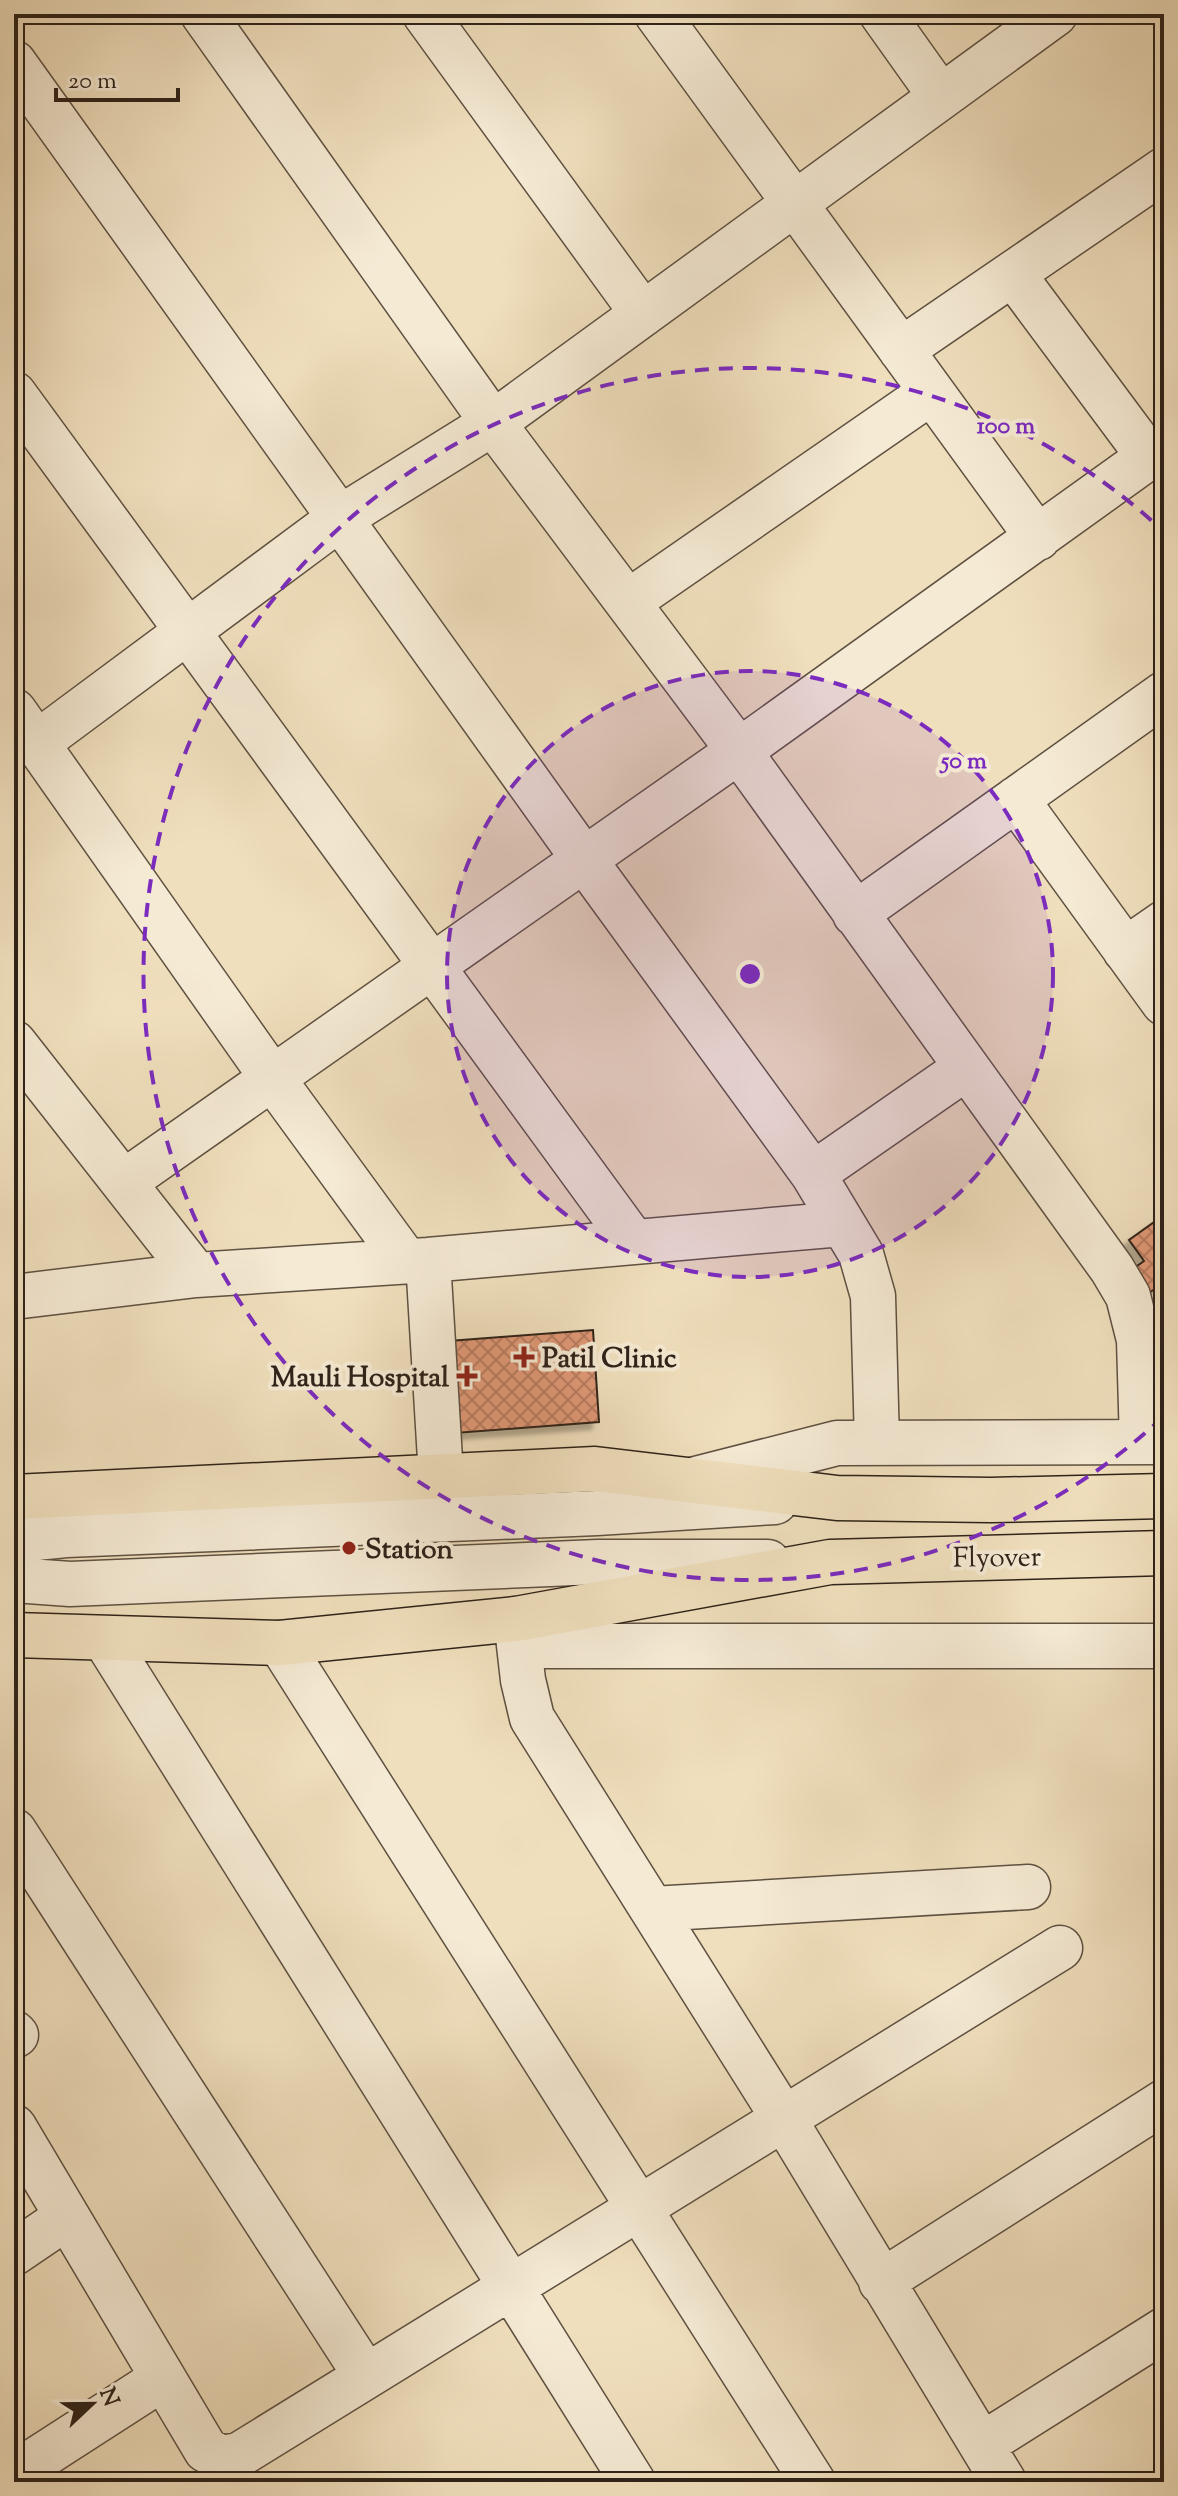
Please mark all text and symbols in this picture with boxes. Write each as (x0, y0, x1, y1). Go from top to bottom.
scale bar (56, 52, 178, 102)
text: 20 m (68, 65, 117, 99)
text: 100 m (977, 410, 1035, 444)
text: 50 m (939, 745, 987, 779)
centre of rings (736, 960, 764, 988)
place label: Patil Clinic (542, 1340, 677, 1380)
marker: Patil Clinic (513, 1346, 535, 1368)
place label: Mauli Hospital (271, 1359, 449, 1399)
marker: Mauli Hospital (456, 1365, 478, 1387)
place label: Station (365, 1531, 454, 1571)
street label: Flyover (953, 1538, 1042, 1580)
marker: Station (340, 1539, 358, 1557)
north arrow (52, 2364, 132, 2444)
text: N (90, 2383, 126, 2412)

